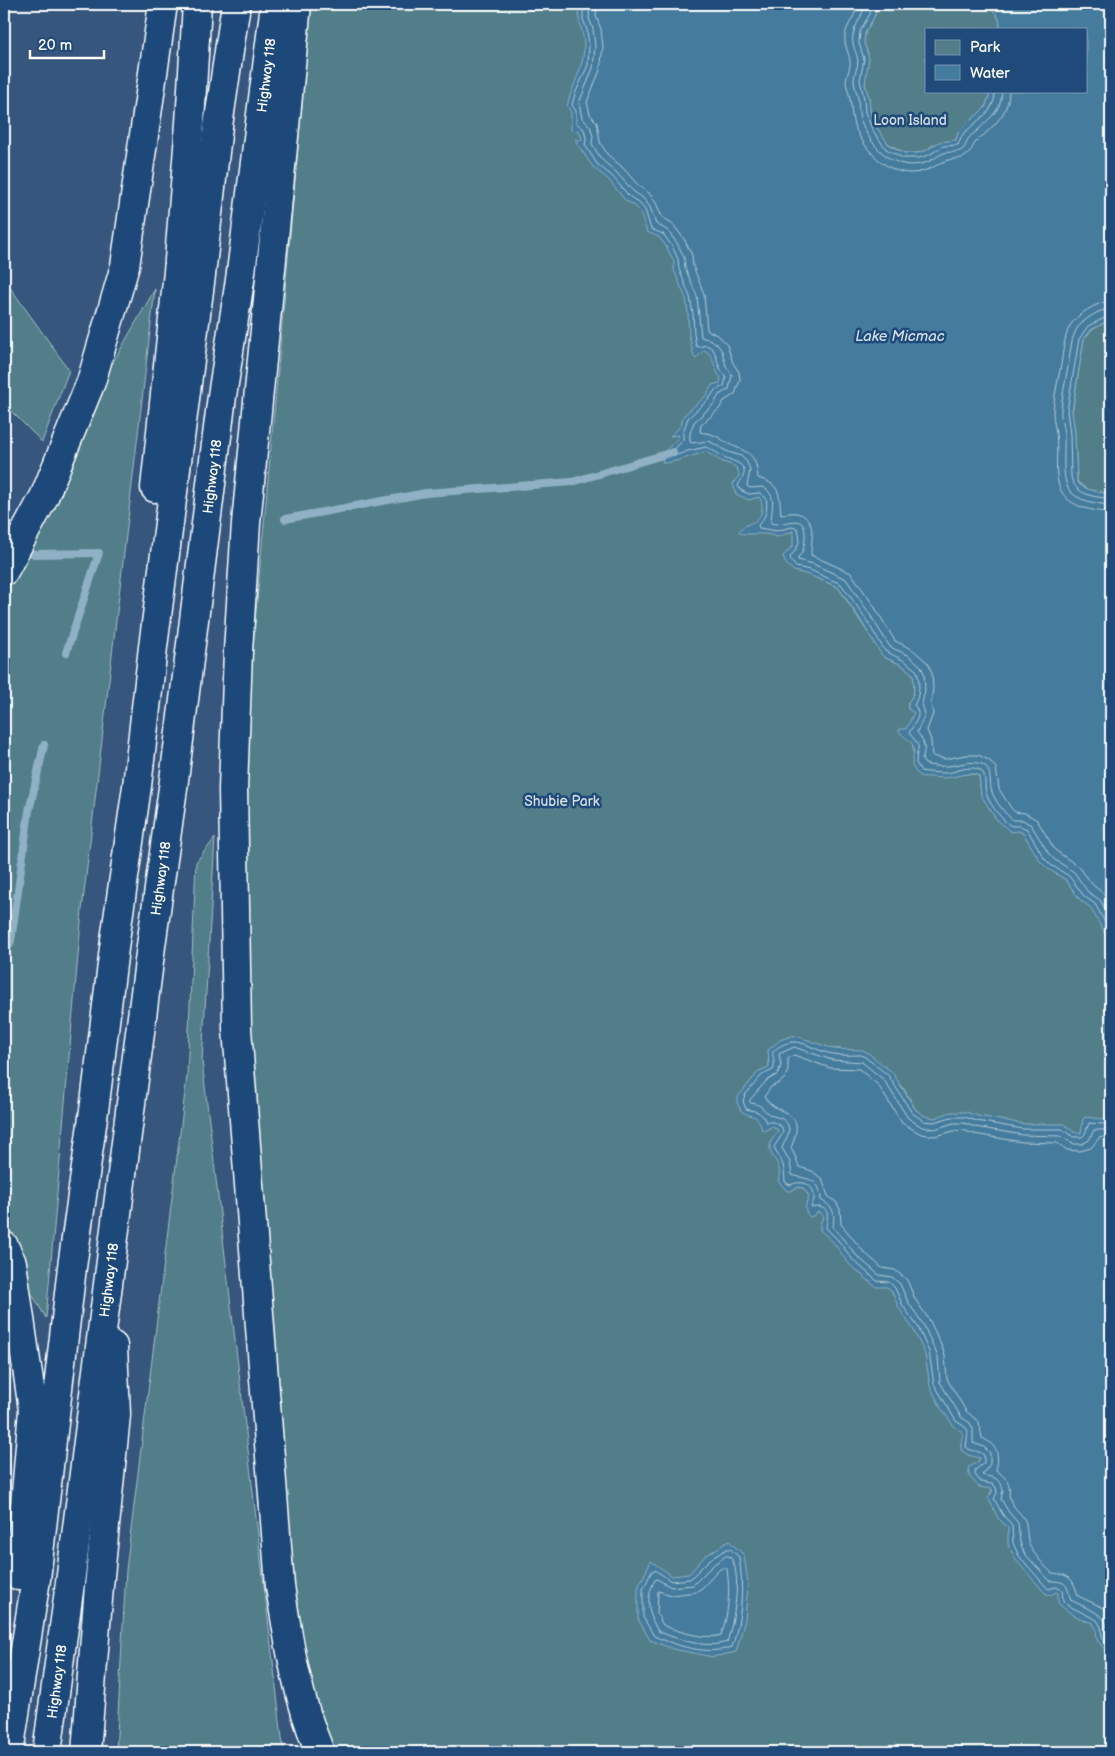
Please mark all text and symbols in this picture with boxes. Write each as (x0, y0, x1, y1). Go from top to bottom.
scale bar (30, 28, 104, 60)
legend (925, 28, 1088, 92)
text: 20 m (38, 36, 72, 55)
street label: Highway 118 (253, 37, 280, 113)
text: Park (970, 38, 1001, 57)
text: Water (970, 64, 1010, 83)
park label: Loon Island (873, 112, 947, 129)
water label: Lake Micmac (855, 327, 945, 346)
street label: Highway 118 (199, 439, 225, 515)
park label: Shubie Park (524, 793, 600, 810)
street label: Highway 118 (147, 840, 174, 917)
street label: Highway 118 (96, 1242, 122, 1318)
street label: Highway 118 (44, 1644, 71, 1720)

